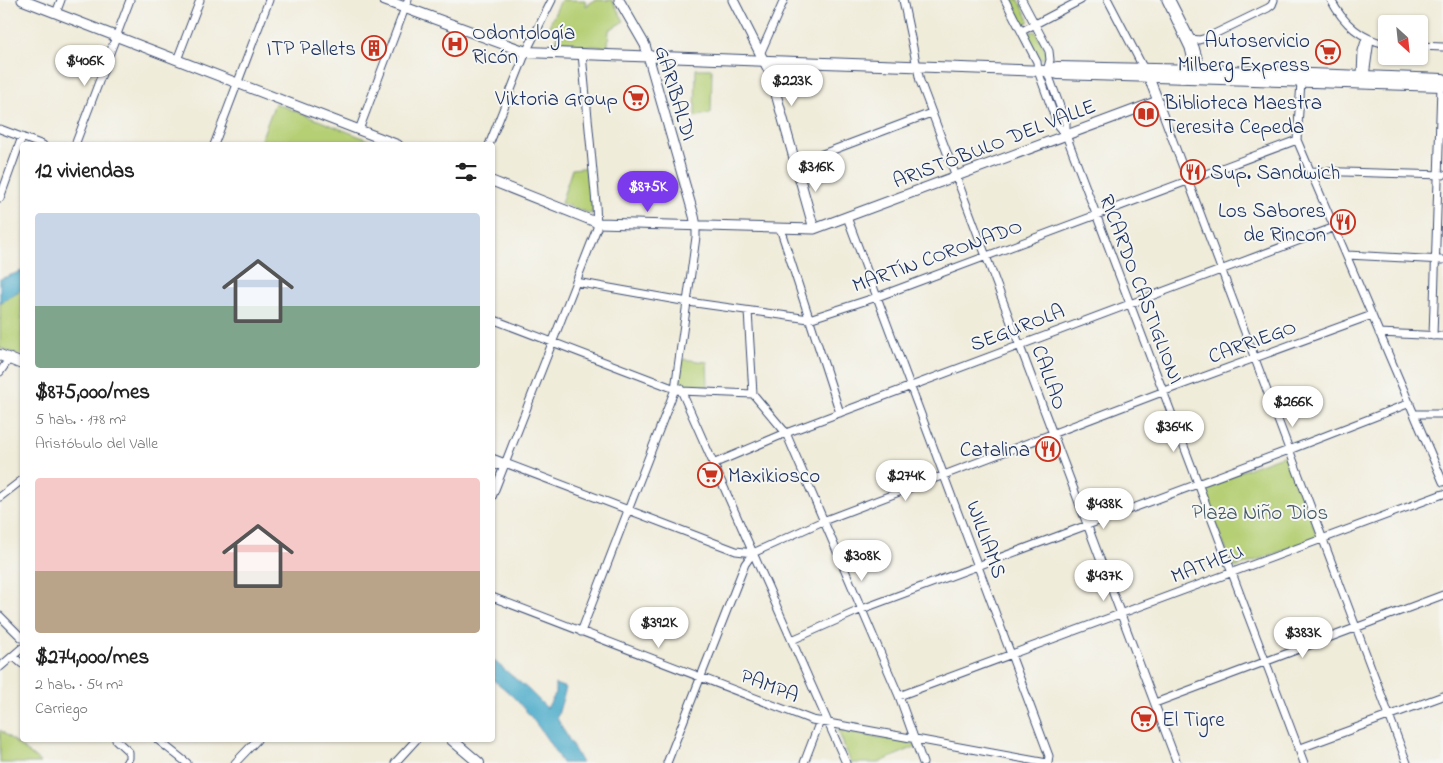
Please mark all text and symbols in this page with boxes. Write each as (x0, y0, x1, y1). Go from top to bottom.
north arrow (1378, 15, 1428, 65)
map controls (1378, 15, 1428, 65)
place label: Odontología Ricón (472, 19, 575, 73)
place label: Autoservicio Milberg Express (1177, 27, 1310, 83)
hospital icon: Odontología Ricón (442, 31, 468, 57)
place label: ITP Pallets (266, 35, 356, 65)
building icon: ITP Pallets (361, 35, 387, 61)
supermarket icon: Autoservicio Milberg Express (1315, 39, 1341, 65)
street label: GARIBALDI (645, 42, 703, 145)
pin: $406K (50, 44, 120, 87)
text: $406K (66, 49, 104, 73)
pin: $223K (757, 64, 827, 107)
text: $223K (772, 69, 812, 93)
place label: Viktoria Group (494, 85, 618, 115)
supermarket icon: Viktoria Group (623, 85, 649, 111)
place label: Biblioteca Maestra Teresita Cepeda (1163, 89, 1322, 143)
street label: ARISTÓBULO DEL VALLE (889, 92, 1101, 197)
library icon: Biblioteca Maestra Teresita Cepeda (1133, 101, 1159, 127)
pin: $316K (781, 150, 851, 193)
text: $316K (798, 155, 834, 179)
text: 12 viviendas (35, 157, 135, 187)
icon: filters (452, 158, 480, 186)
restaurant icon: Sup. Sandwich (1180, 159, 1206, 185)
place label: Sup. Sandwich (1210, 159, 1340, 189)
pin: $875K (613, 170, 683, 213)
text: $875K (628, 175, 668, 199)
street label: RICARDO CASTIGLIONI (1090, 191, 1190, 389)
place label: Los Sabores de Rincon (1218, 197, 1326, 251)
restaurant icon: Los Sabores de Rincon (1330, 209, 1356, 235)
street label: MARTÍN CORONADO (848, 212, 1027, 302)
icon: home (213, 246, 303, 336)
street label: SEGUROLA (966, 297, 1069, 361)
street label: CARRIEGO (1204, 313, 1301, 373)
street label: CALLAO (1023, 341, 1074, 414)
text: $875,000/mes (35, 378, 150, 408)
pin: $266K (1258, 386, 1328, 428)
text: $266K (1273, 390, 1313, 414)
text: 5 hab. · 178 m² (35, 408, 126, 432)
pin: $364K (1139, 410, 1209, 453)
text: $364K (1155, 415, 1193, 439)
text: Aristóbulo del Valle (35, 432, 158, 456)
place label: Catalina (960, 436, 1030, 466)
restaurant icon: Catalina (1035, 436, 1061, 462)
pin: $274K (871, 460, 941, 502)
supermarket icon: Maxikiosco (697, 462, 723, 488)
place label: Maxikiosco (728, 462, 820, 492)
text: $274K (887, 464, 925, 488)
pin: $438K (1069, 488, 1139, 530)
text: $438K (1086, 492, 1122, 516)
street label: WILLIAMS (957, 497, 1013, 583)
park label: Plaza Niño Dios (1192, 499, 1328, 529)
icon: home (213, 511, 303, 601)
street label: MATHEU (1167, 537, 1249, 592)
pin: $308K (827, 540, 897, 582)
text: $308K (844, 544, 880, 568)
pin: $437K (1069, 560, 1139, 602)
text: $437K (1085, 564, 1123, 588)
pin: $392K (624, 606, 694, 649)
text: $392K (641, 611, 677, 635)
pin: $383K (1268, 616, 1338, 659)
text: $383K (1285, 621, 1321, 645)
text: $274,000/mes (35, 643, 149, 673)
street label: PAMPA (736, 662, 803, 712)
text: 2 hab. · 54 m² (35, 673, 123, 697)
text: Carriego (35, 697, 88, 721)
supermarket icon: El Tigre (1131, 706, 1157, 732)
place label: El Tigre (1162, 706, 1225, 738)

